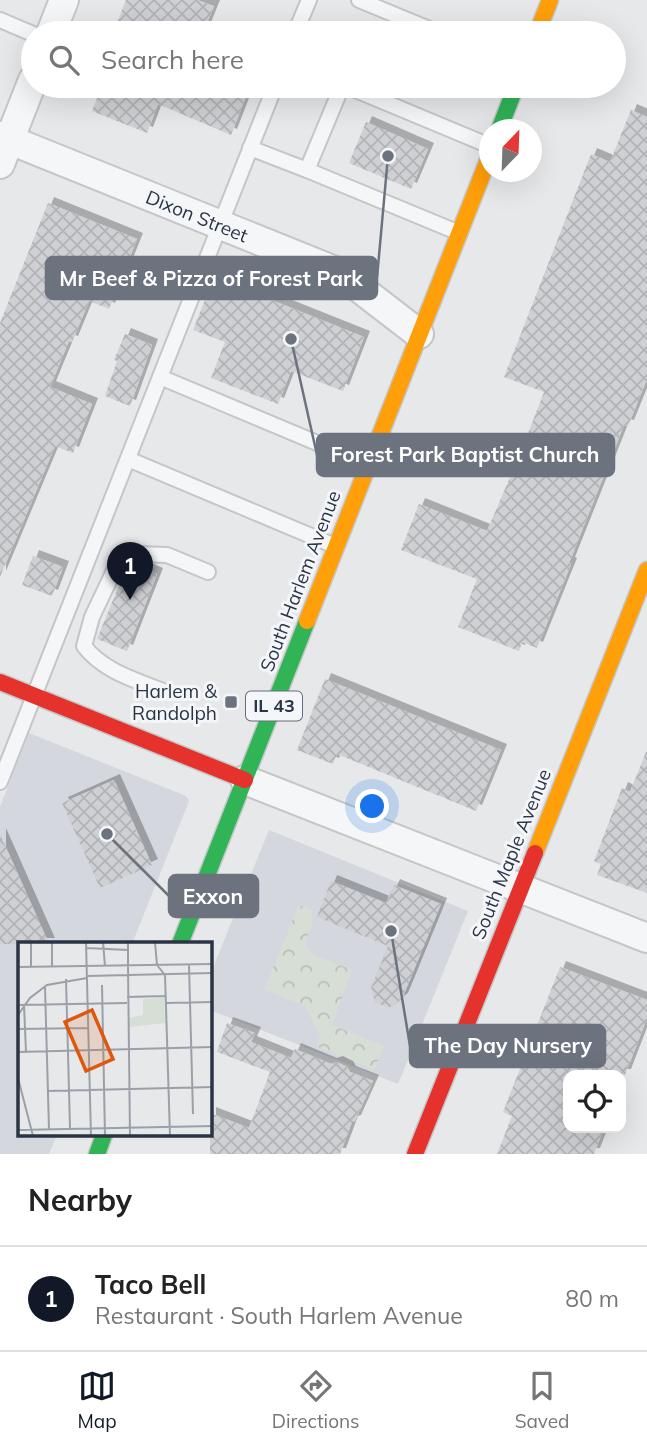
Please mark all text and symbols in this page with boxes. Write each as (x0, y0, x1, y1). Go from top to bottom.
search box (21, 21, 626, 98)
icon: search (45, 41, 83, 79)
text: Search here (101, 43, 244, 76)
north arrow (479, 119, 542, 182)
street label: Dixon Street (142, 185, 252, 248)
callout: Mr Beef & Pizza of Forest Park (46, 257, 377, 299)
text: Mr Beef & Pizza of Forest Park (59, 265, 363, 291)
callout: Forest Park Baptist Church (317, 434, 614, 476)
text: Forest Park Baptist Church (331, 441, 599, 467)
street label: South Harlem Avenue (254, 487, 346, 675)
pin: 1 (107, 542, 153, 600)
place label: Harlem & Randolph (132, 679, 218, 725)
road number: IL 43 (246, 692, 302, 720)
marker: Harlem & Randolph (223, 694, 239, 710)
street label: South Maple Avenue (466, 765, 556, 943)
your location (355, 789, 389, 823)
callout: Exxon (169, 875, 258, 917)
text: Exxon (183, 883, 243, 909)
inset map (18, 942, 212, 1136)
callout: The Day Nursery (410, 1025, 605, 1067)
text: The Day Nursery (424, 1032, 593, 1058)
map controls (563, 1070, 626, 1133)
button: locate (563, 1070, 626, 1133)
text: Nearby (28, 1181, 132, 1219)
text: Taco Bell (95, 1268, 206, 1301)
text: 1 (44, 1284, 58, 1313)
text: 80 m (565, 1284, 619, 1313)
text: Restaurant · South Harlem Avenue (95, 1301, 463, 1330)
tab: Map (78, 1367, 117, 1433)
tab: Directions (272, 1367, 360, 1433)
tab: Saved (515, 1367, 569, 1433)

